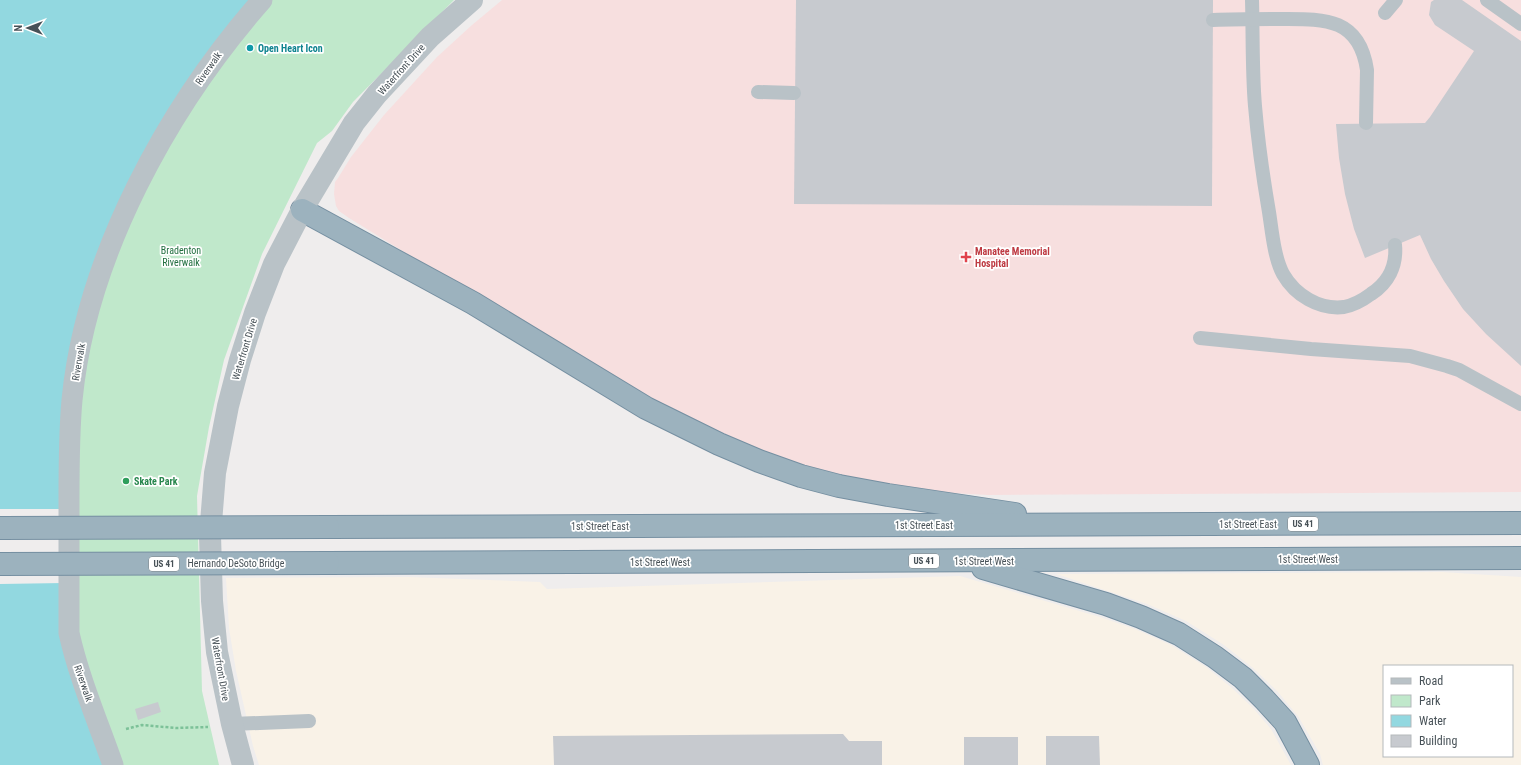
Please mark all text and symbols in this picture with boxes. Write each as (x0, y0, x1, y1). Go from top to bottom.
north arrow (8, 8, 48, 48)
text: N (12, 24, 25, 31)
street label: Waterfront Drive (376, 42, 427, 97)
marker: Open Heart Icon (245, 43, 255, 53)
place label: Open Heart Icon (258, 43, 323, 54)
street label: Riverwalk (193, 49, 224, 87)
park label: Bradenton Riverwalk (161, 245, 201, 268)
place label: Manatee Memorial Hospital (975, 246, 1050, 269)
marker: Manatee Memorial Hospital (960, 251, 972, 263)
street label: Waterfront Drive (230, 317, 259, 381)
street label: Riverwalk (70, 342, 87, 382)
marker: Skate Park (121, 476, 131, 486)
place label: Skate Park (134, 476, 178, 487)
road number: US 41 (1288, 517, 1318, 531)
street label: 1st Street East (1219, 519, 1277, 530)
street label: 1st Street East (895, 520, 953, 531)
street label: 1st Street East (571, 521, 629, 532)
road number: US 41 (909, 554, 939, 568)
street label: 1st Street West (1278, 554, 1338, 565)
street label: 1st Street West (954, 556, 1014, 567)
road number: US 41 (149, 557, 179, 571)
street label: 1st Street West (630, 557, 690, 568)
street label: Hernando DeSoto Bridge (188, 558, 285, 569)
street label: Waterfront Drive (210, 637, 232, 702)
street label: Riverwalk (72, 664, 95, 703)
legend (1383, 665, 1513, 757)
text: Road (1419, 674, 1443, 688)
text: Park (1419, 694, 1441, 708)
text: Water (1419, 714, 1447, 728)
text: Building (1419, 734, 1457, 748)

